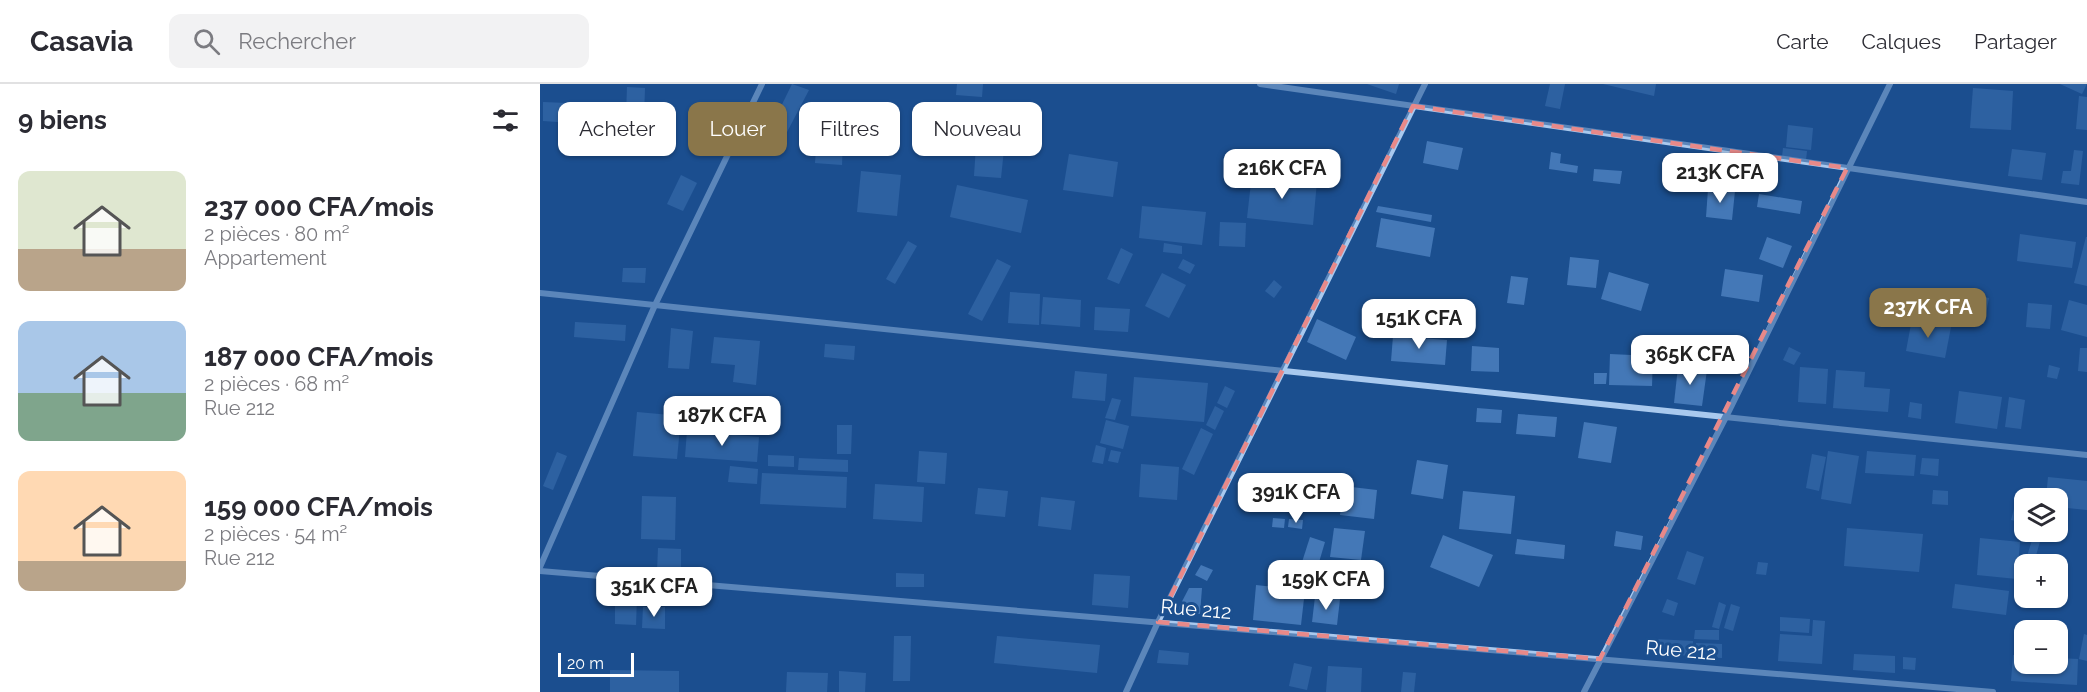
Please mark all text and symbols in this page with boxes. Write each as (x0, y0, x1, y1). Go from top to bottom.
search box (169, 14, 589, 68)
text: Casavia (30, 25, 133, 58)
icon: search (190, 25, 223, 58)
text: Rechercher (238, 28, 356, 54)
text: Carte (1776, 29, 1829, 54)
text: Calques (1862, 29, 1941, 54)
text: Partager (1974, 29, 2057, 54)
chip: Acheter (558, 102, 676, 156)
chip: Louer (688, 102, 787, 156)
chip: Filtres (799, 102, 900, 156)
chip: Nouveau (912, 102, 1042, 156)
icon: filters (489, 104, 522, 137)
text: 9 biens (18, 105, 107, 135)
pin: 216K CFA (1220, 149, 1344, 200)
pin: 213K CFA (1658, 153, 1782, 204)
text: 216K CFA (1238, 156, 1326, 180)
text: 213K CFA (1676, 160, 1764, 184)
text: 237 000 CFA/mois (204, 192, 434, 222)
icon: home (66, 195, 138, 267)
text: 2 pièces · 80 m² (204, 222, 350, 246)
text: Appartement (204, 246, 327, 270)
pin: 237K CFA (1866, 288, 1990, 339)
text: 237K CFA (1883, 295, 1973, 319)
pin: 151K CFA (1357, 299, 1481, 350)
text: 151K CFA (1376, 306, 1462, 330)
pin: 365K CFA (1628, 335, 1752, 386)
text: 187 000 CFA/mois (204, 342, 433, 372)
text: 365K CFA (1645, 342, 1735, 366)
icon: home (66, 345, 138, 417)
text: 2 pièces · 68 m² (204, 372, 349, 396)
text: Rue 212 (204, 396, 275, 420)
pin: 187K CFA (660, 396, 784, 447)
text: 187K CFA (678, 403, 766, 427)
pin: 391K CFA (1234, 473, 1358, 524)
text: 391K CFA (1252, 480, 1340, 504)
map controls (2014, 488, 2068, 674)
button: layers (2014, 488, 2068, 542)
text: 159 000 CFA/mois (204, 492, 433, 522)
icon: home (66, 495, 138, 567)
text: 2 pièces · 54 m² (204, 522, 347, 546)
text: Rue 212 (204, 546, 275, 570)
button: + (2014, 554, 2068, 608)
pin: 159K CFA (1264, 560, 1388, 611)
pin: 351K CFA (592, 567, 716, 618)
text: 159K CFA (1282, 567, 1370, 591)
text: 351K CFA (610, 574, 698, 598)
street label: Rue 212 (1160, 594, 1232, 624)
button: − (2014, 620, 2068, 674)
street label: Rue 212 (1645, 635, 1717, 665)
scale bar (558, 650, 634, 678)
text: 20 m (567, 654, 604, 673)

